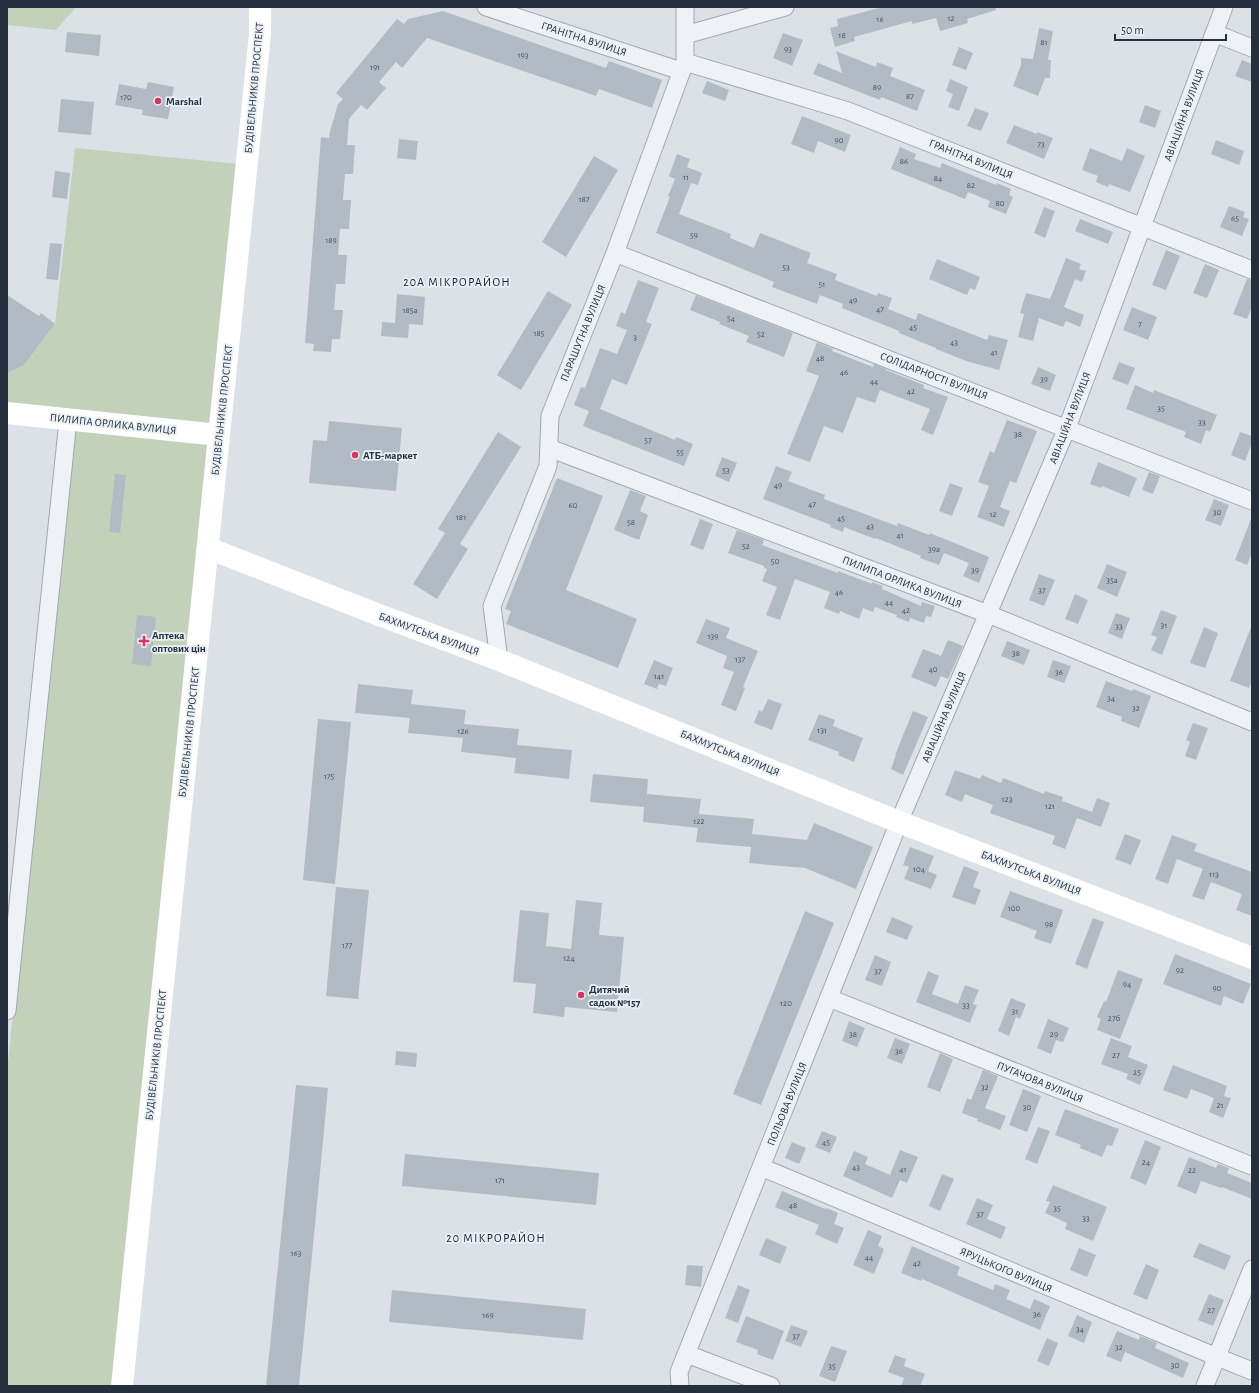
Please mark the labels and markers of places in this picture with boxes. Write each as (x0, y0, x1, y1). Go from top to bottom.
marker: Marshal (153, 96, 163, 106)
place label: Marshal (166, 96, 202, 107)
marker: АТБ-маркет (350, 450, 360, 460)
place label: АТБ-маркет (363, 450, 418, 461)
place label: Аптека оптових цін (152, 630, 206, 654)
marker: Аптека оптових цін (139, 636, 149, 646)
place label: Дитячий садок №157 (589, 984, 641, 1008)
marker: Дитячий садок №157 (576, 990, 586, 1000)

